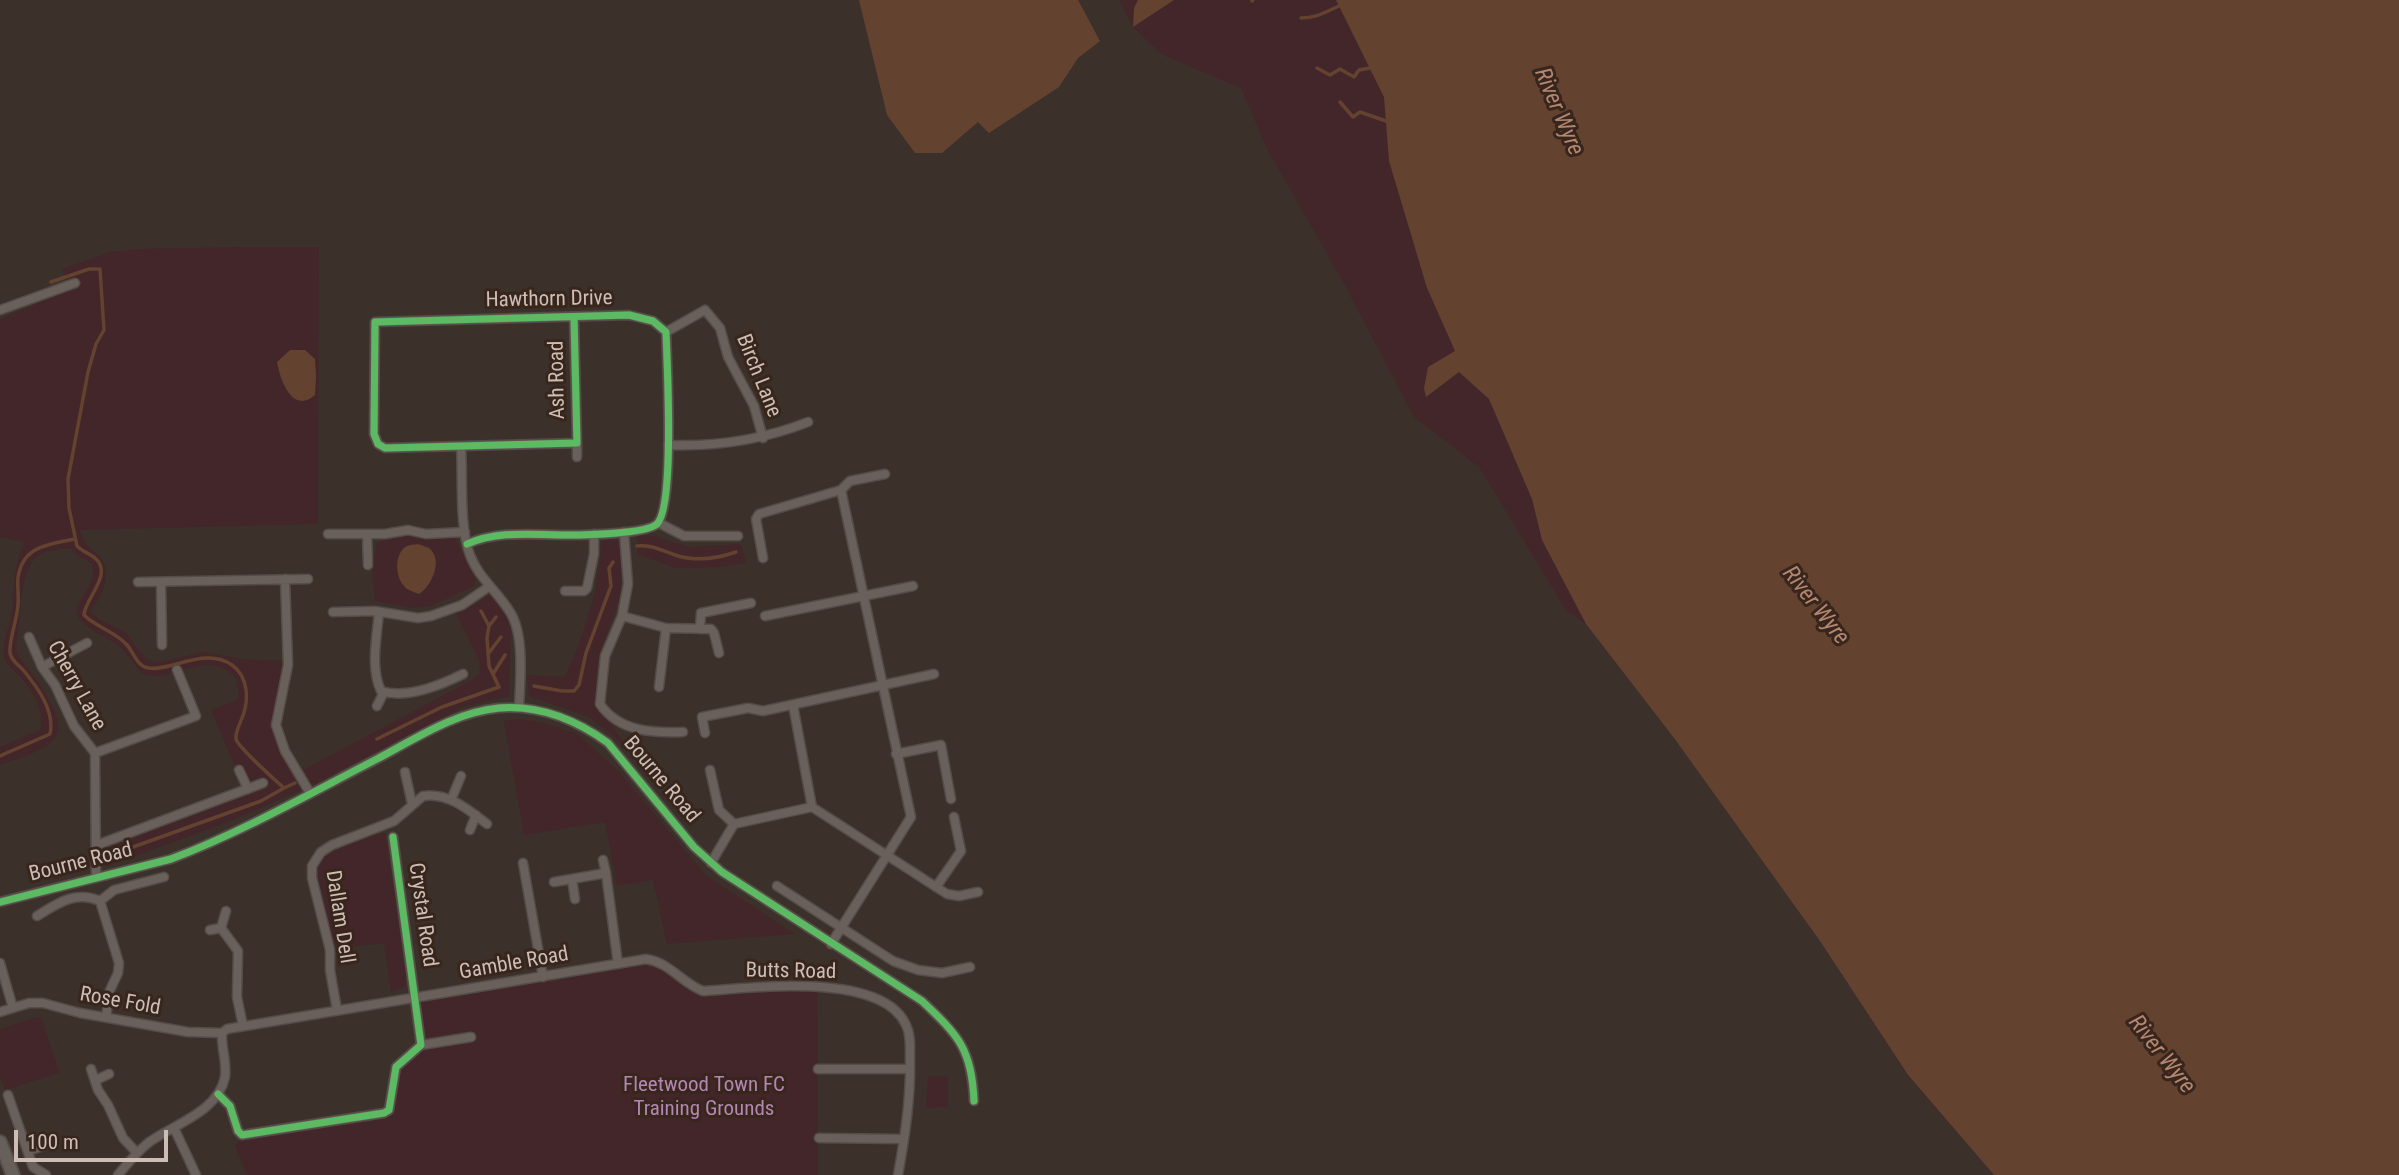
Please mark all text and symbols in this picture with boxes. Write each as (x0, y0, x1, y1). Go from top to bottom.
water label: River Wyre (1527, 64, 1589, 160)
street label: Hawthorn Drive (485, 286, 613, 314)
street label: Birch Lane (730, 331, 786, 421)
street label: Ash Road (545, 340, 571, 420)
water label: River Wyre (1776, 561, 1854, 651)
street label: Cherry Lane (41, 637, 111, 735)
street label: Bourne Road (617, 731, 705, 829)
street label: Bourne Road (27, 838, 135, 888)
street label: Crystal Road (402, 861, 442, 969)
street label: Dallam Dell (319, 869, 359, 965)
street label: Gamble Road (458, 942, 570, 986)
street label: Butts Road (745, 959, 837, 985)
street label: Rose Fold (78, 983, 162, 1021)
water label: River Wyre (2122, 1010, 2200, 1100)
park label: Fleetwood Town FC Training Grounds (623, 1073, 785, 1123)
scale bar (18, 1116, 172, 1160)
text: 100 m (27, 1130, 79, 1154)

